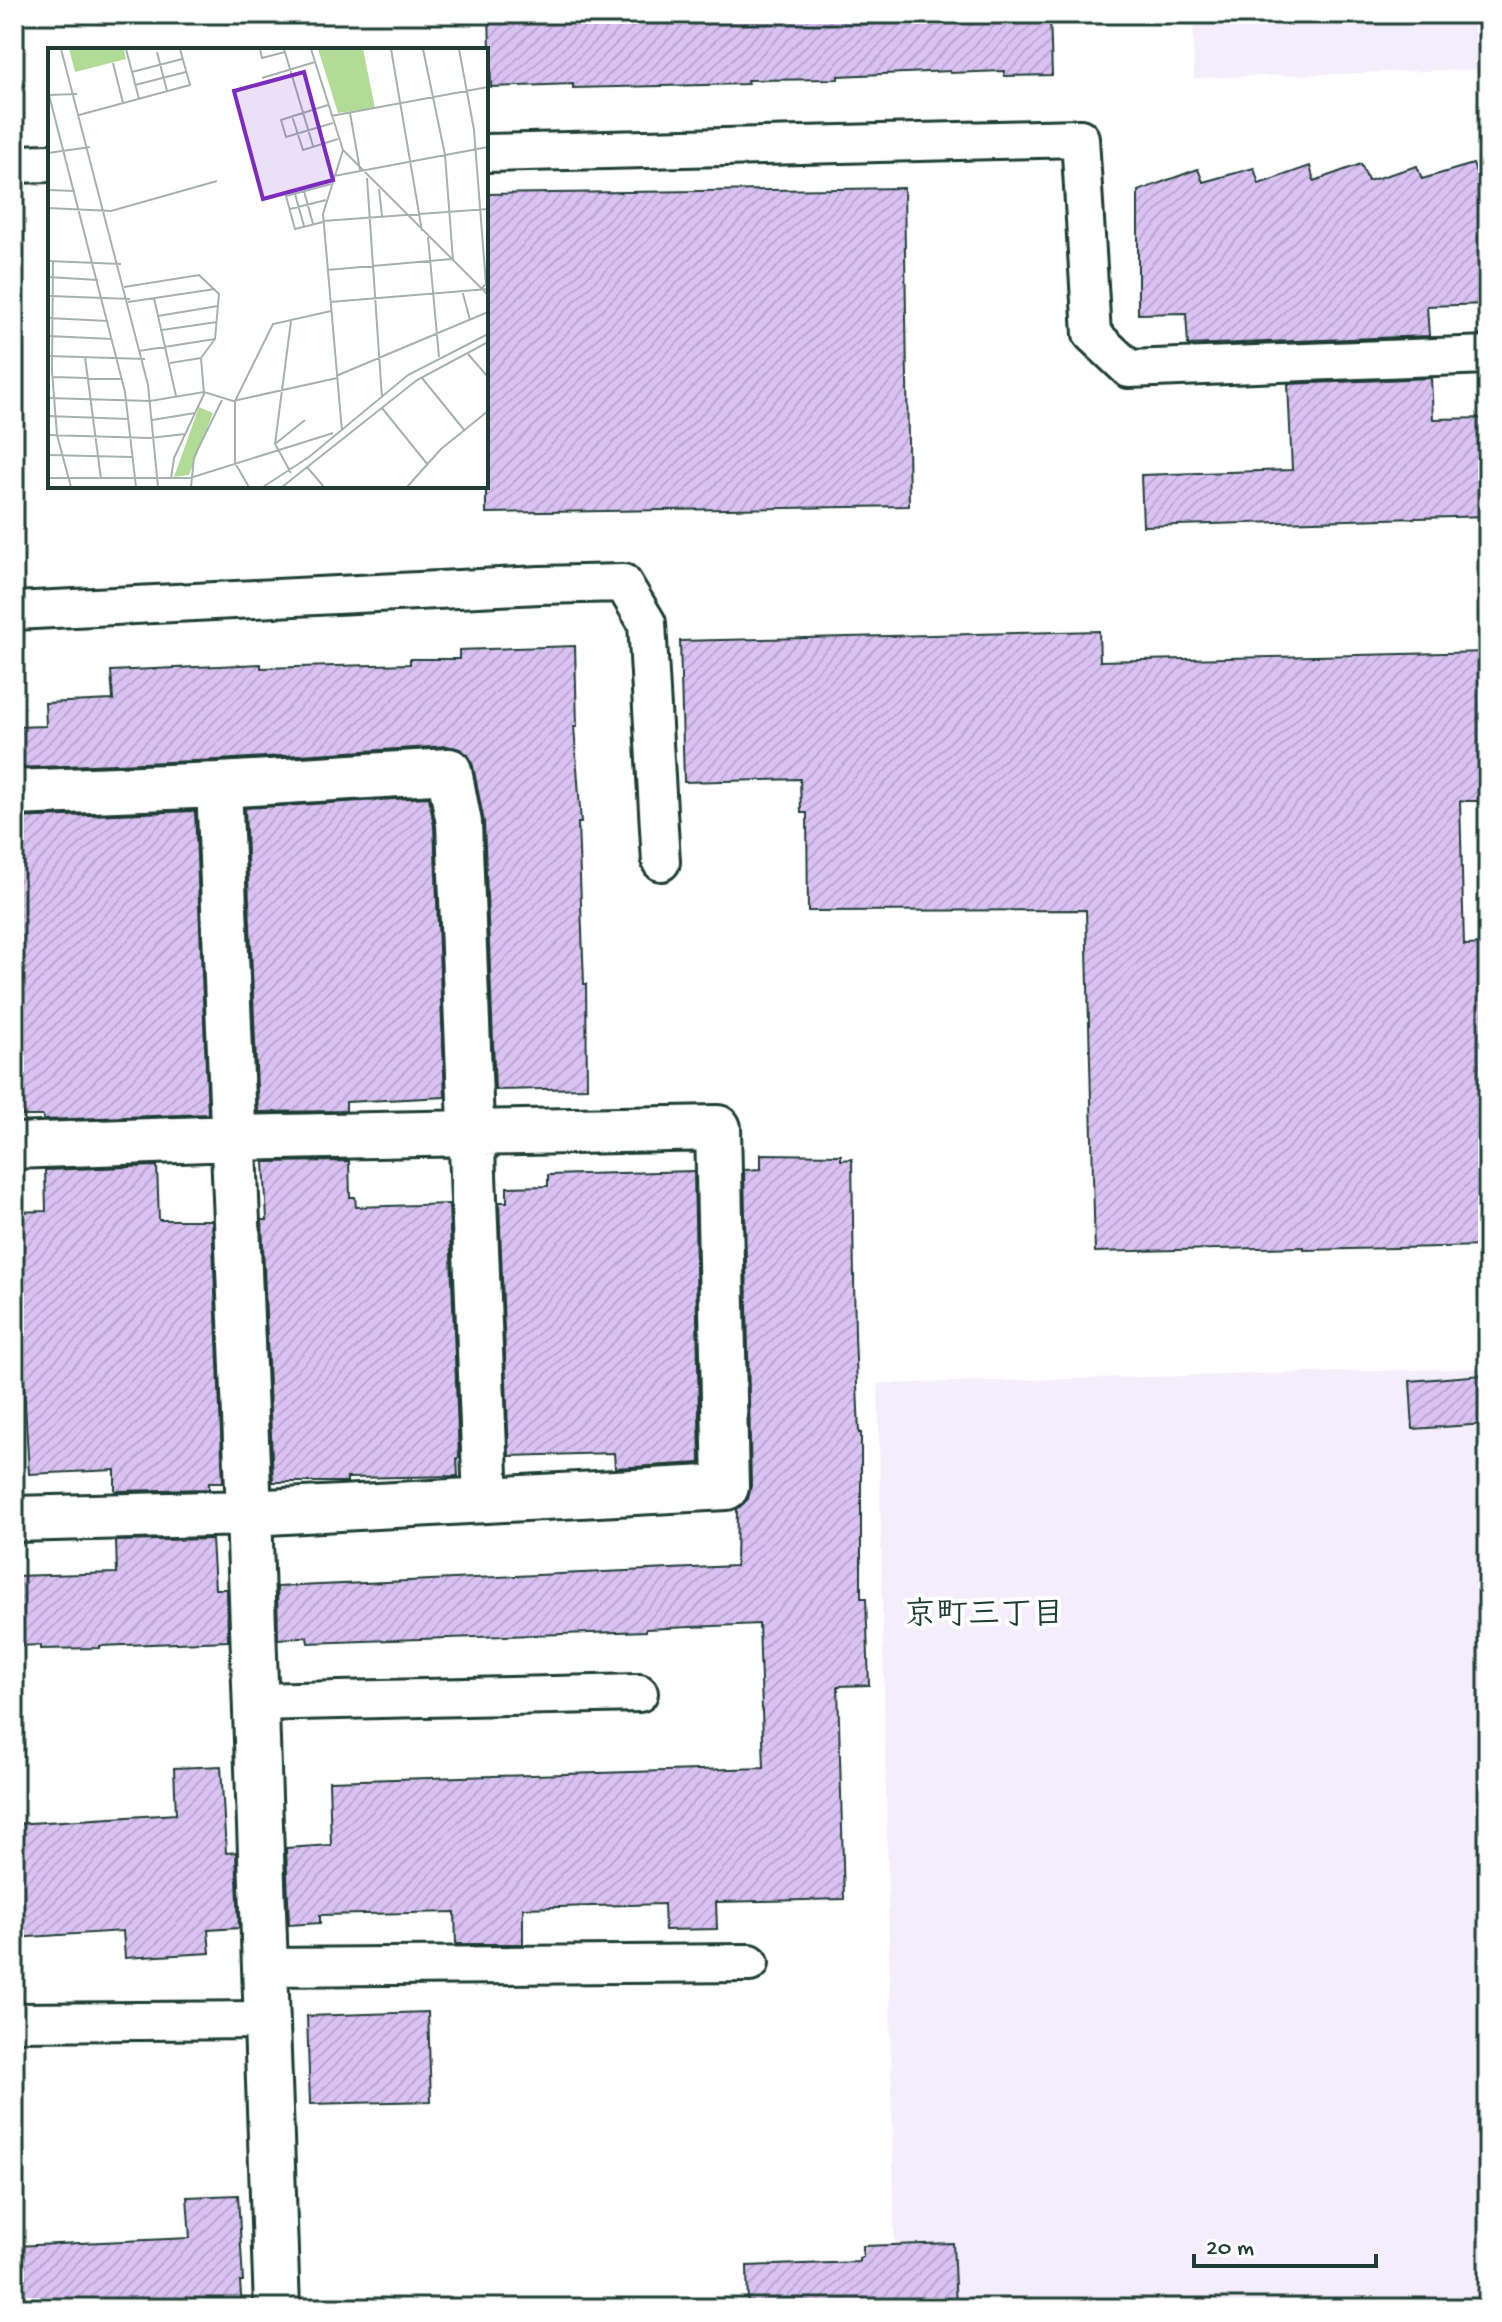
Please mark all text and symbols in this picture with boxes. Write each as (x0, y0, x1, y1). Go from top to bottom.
inset map (48, 48, 488, 488)
district label: 京町三丁目 (904, 1596, 1064, 1636)
scale bar (1194, 2218, 1376, 2268)
text: 20 m (1206, 2235, 1254, 2264)

